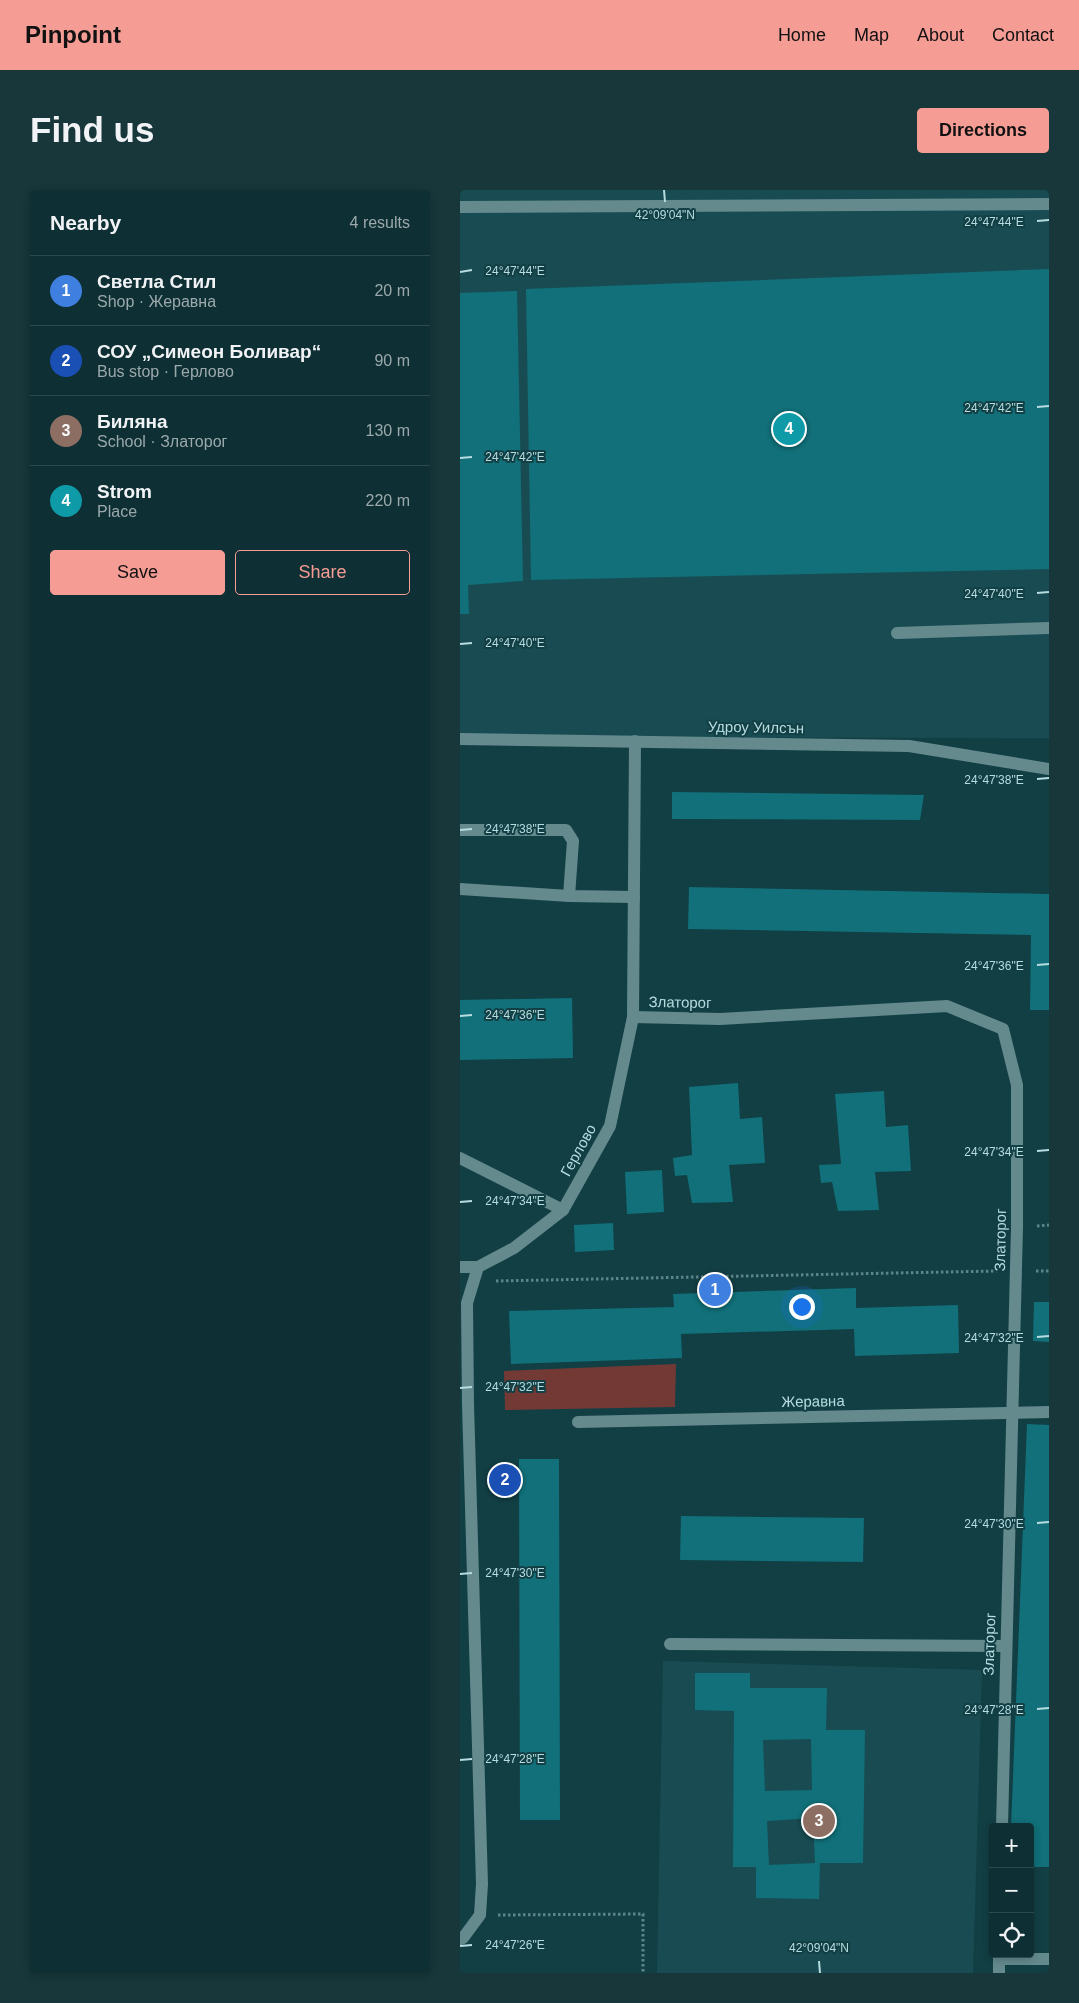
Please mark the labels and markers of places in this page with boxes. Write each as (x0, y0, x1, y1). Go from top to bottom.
pin: 4 (773, 410, 805, 448)
pin: 1 (699, 1271, 731, 1309)
pin: 2 (489, 1461, 521, 1499)
pin: 3 (803, 1802, 835, 1840)

